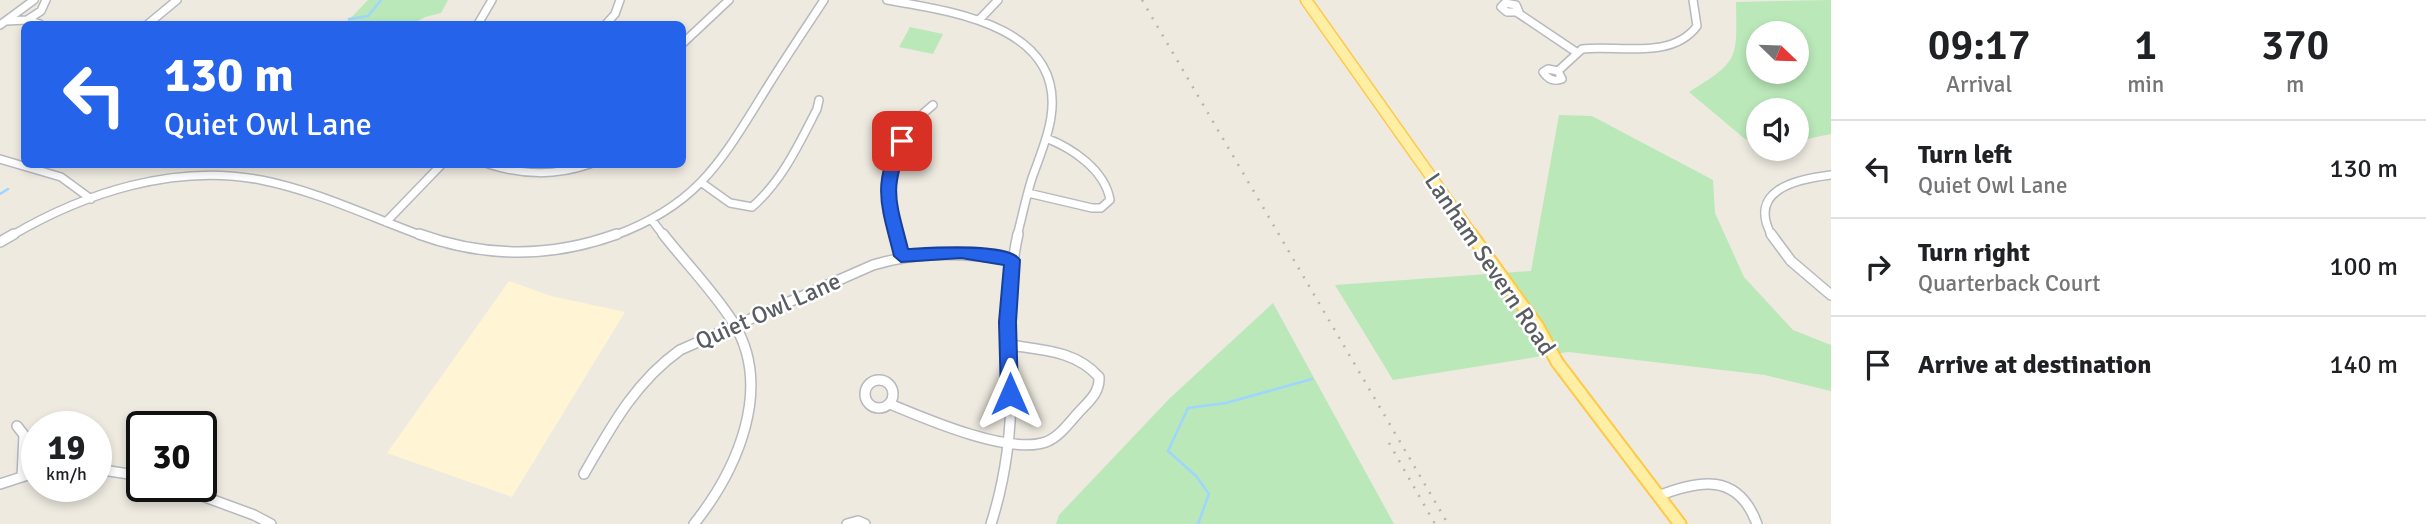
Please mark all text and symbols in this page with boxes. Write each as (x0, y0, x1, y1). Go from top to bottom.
text: 09:17 (1928, 20, 2030, 71)
text: 1 (2134, 20, 2157, 71)
text: 370 (2261, 20, 2329, 71)
north arrow (1746, 21, 1810, 84)
map controls (1746, 21, 1809, 161)
text: 130 m (164, 45, 294, 105)
icon: left (49, 49, 140, 140)
text: Arrival (1946, 70, 2012, 99)
text: min (2127, 70, 2164, 99)
text: m (2286, 70, 2304, 99)
button: sound (1746, 98, 1809, 161)
text: Quiet Owl Lane (164, 105, 372, 144)
pin (872, 111, 932, 171)
icon: arrive (883, 122, 921, 160)
text: Turn left (1918, 139, 2012, 171)
icon: left (1859, 150, 1897, 188)
text: 130 m (2329, 153, 2398, 185)
street label: Lanham Severn Road (1418, 167, 1562, 361)
text: Quiet Owl Lane (1918, 171, 2067, 200)
text: Turn right (1918, 237, 2030, 269)
icon: right (1859, 248, 1897, 286)
text: 100 m (2329, 251, 2398, 283)
street label: Quiet Owl Lane (691, 266, 845, 356)
text: Quarterback Court (1918, 269, 2100, 298)
icon: arrive (1859, 346, 1897, 384)
text: Arrive at destination (1918, 349, 2151, 381)
text: 140 m (2329, 349, 2398, 381)
position arrow (973, 357, 1047, 431)
speed limit sign: 30 (126, 411, 217, 502)
text: 19 (48, 426, 85, 469)
text: km/h (46, 463, 87, 485)

